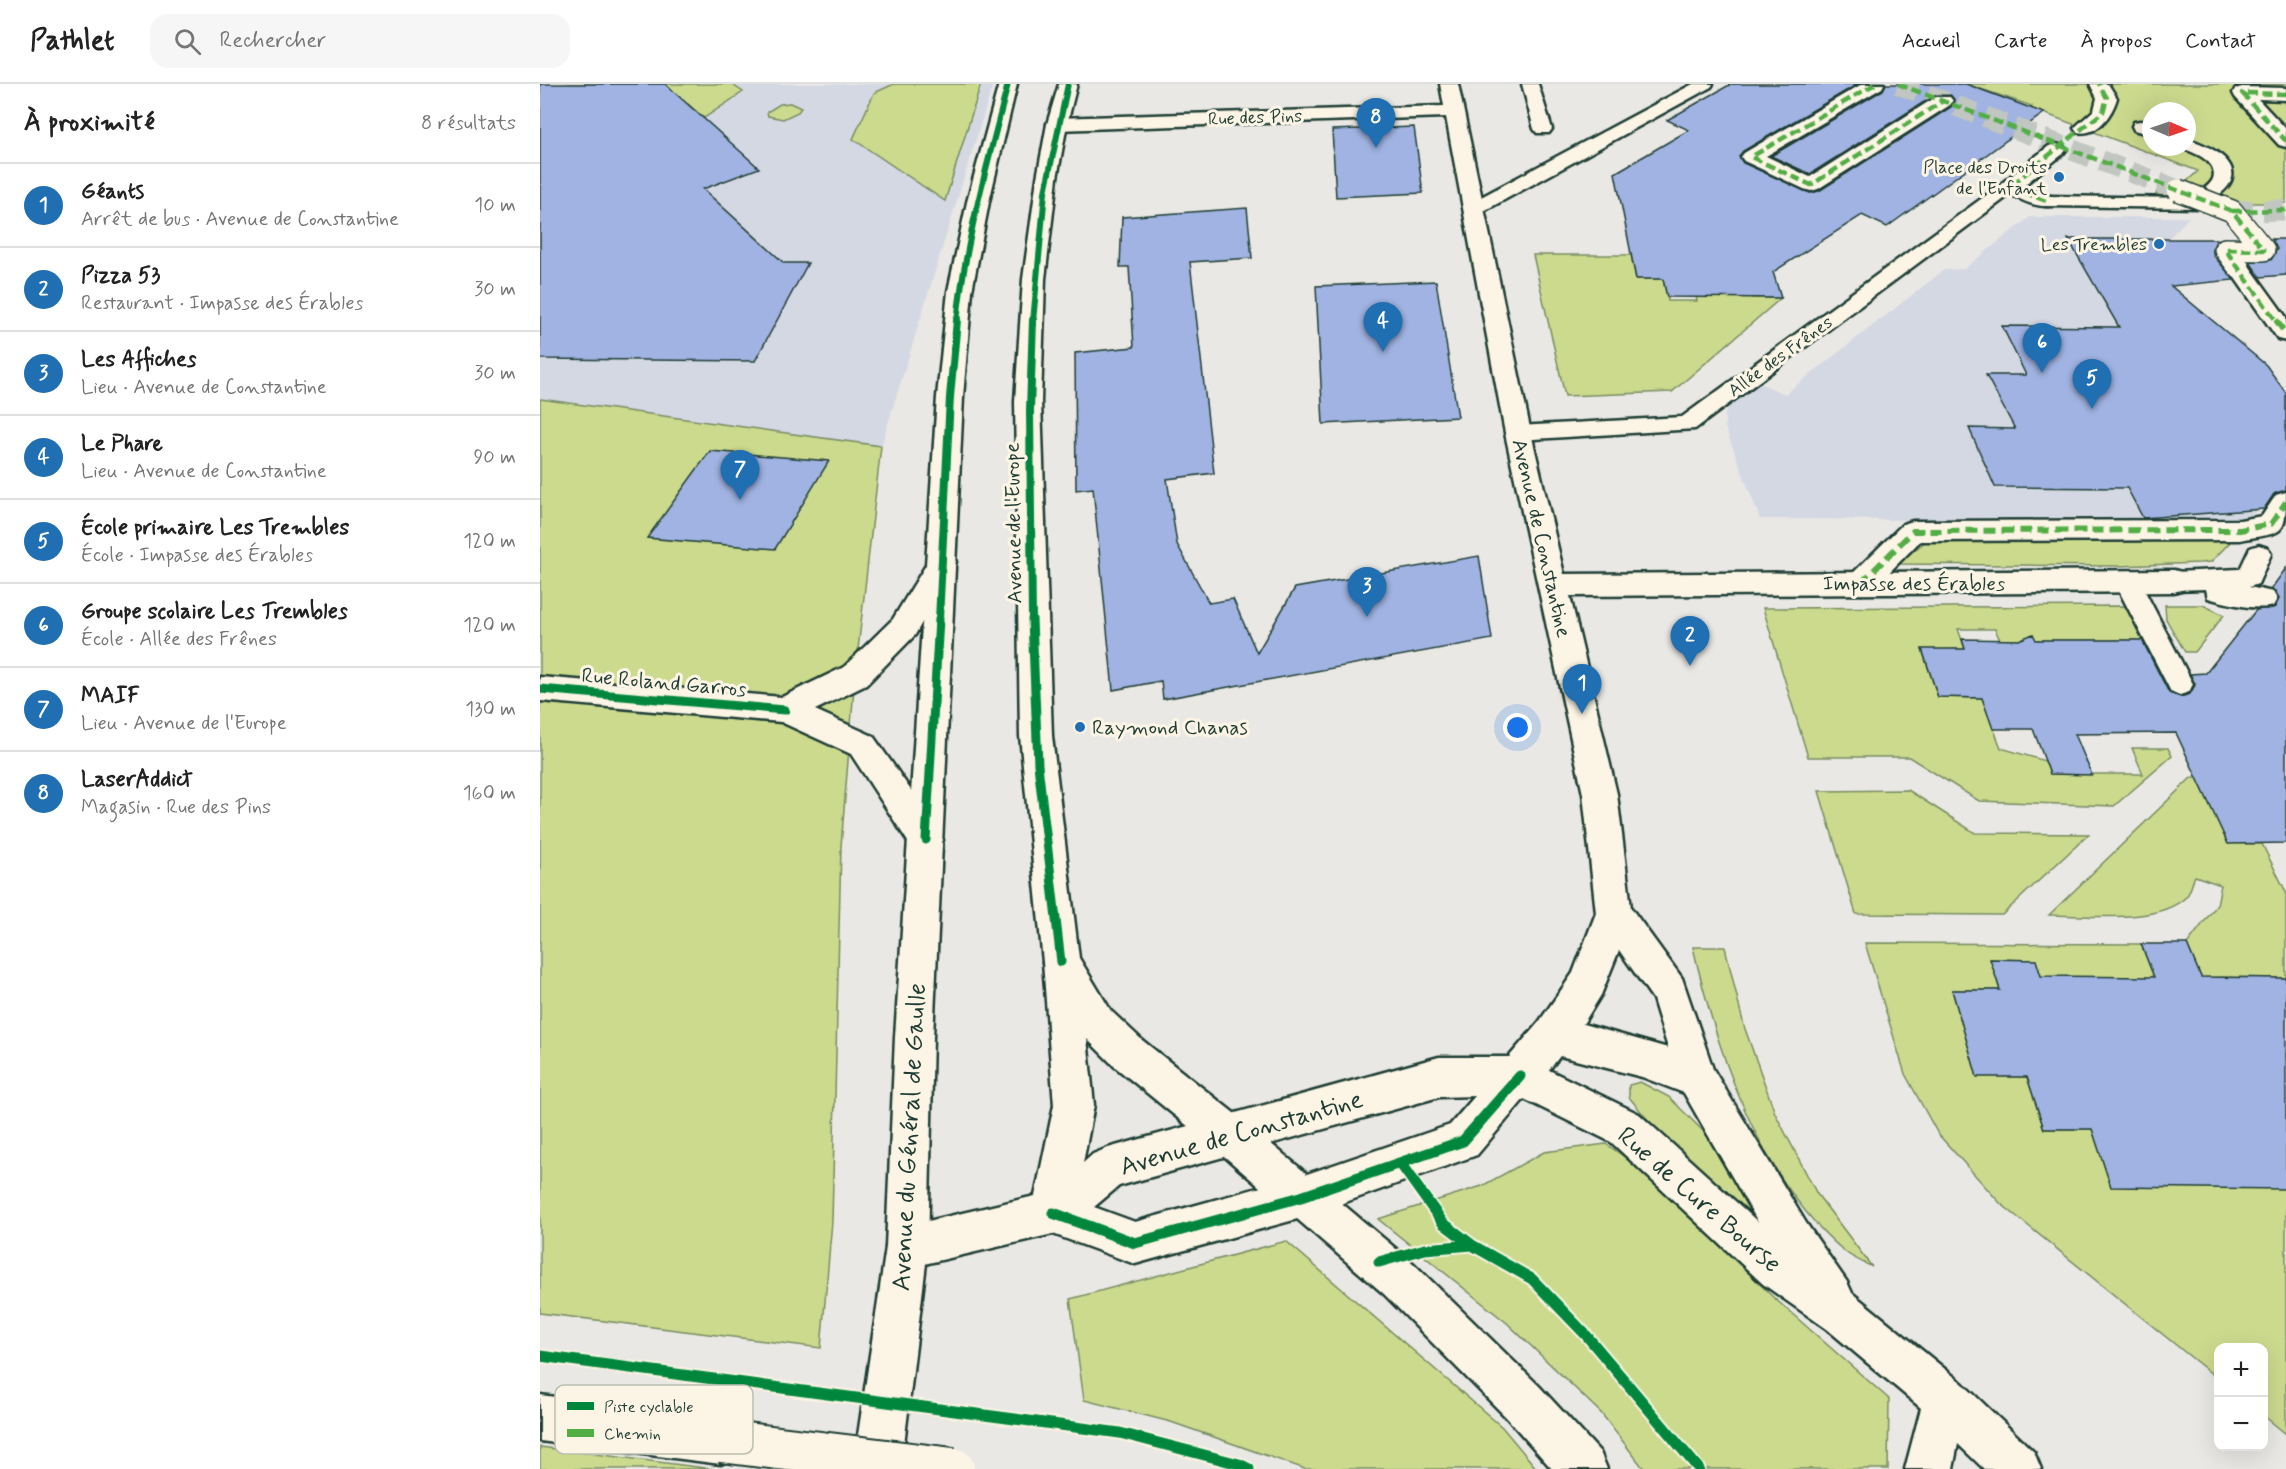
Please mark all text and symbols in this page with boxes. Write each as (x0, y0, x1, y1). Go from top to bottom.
search box (150, 14, 570, 68)
text: Pathlet (30, 23, 114, 60)
icon: search (171, 25, 204, 58)
text: Rechercher (219, 27, 326, 55)
text: Accueil (1902, 27, 1961, 55)
text: Carte (1994, 27, 2048, 55)
text: À propos (2081, 27, 2152, 55)
text: Contact (2185, 27, 2256, 55)
pin: 8 (1356, 98, 1396, 148)
north arrow (2142, 102, 2196, 156)
street label: Rue des Pins (1208, 104, 1303, 132)
text: À proximité (24, 106, 155, 140)
text: 8 résultats (421, 110, 516, 137)
place label: Place des Droits de l'Enfant (1923, 156, 2047, 201)
marker: Place des Droits de l'Enfant (2052, 170, 2066, 184)
text: Géants (81, 178, 144, 206)
text: 1 (39, 192, 48, 219)
text: 10 m (474, 192, 516, 219)
text: Arrêt de bus · Avenue de Constantine (81, 206, 399, 233)
place label: Les Trembles (2041, 233, 2147, 257)
marker: Les Trembles (2152, 237, 2166, 251)
text: Pizza 53 (81, 262, 160, 290)
text: 2 (39, 276, 48, 303)
text: 30 m (474, 276, 516, 303)
text: Restaurant · Impasse des Érables (81, 290, 363, 317)
pin: 4 (1364, 302, 1402, 352)
street label: Allée des Frênes (1723, 311, 1838, 403)
pin: 6 (2022, 324, 2062, 373)
text: Les Affiches (81, 346, 196, 374)
text: 3 (39, 360, 48, 387)
text: 30 m (474, 360, 516, 387)
pin: 5 (2072, 360, 2112, 409)
text: Lieu · Avenue de Constantine (81, 374, 327, 401)
text: Le Phare (81, 430, 163, 458)
street label: Avenue de Constantine (1505, 436, 1578, 640)
street label: Avenue de l'Europe (999, 442, 1029, 604)
text: 4 (38, 444, 49, 471)
text: 90 m (473, 444, 516, 471)
pin: 7 (720, 450, 760, 500)
text: Lieu · Avenue de Constantine (81, 458, 327, 485)
text: École primaire Les Trembles (81, 514, 349, 542)
text: 5 (38, 528, 50, 555)
text: 120 m (463, 528, 516, 555)
text: École · Impasse des Érables (81, 542, 313, 569)
pin: 3 (1348, 568, 1386, 617)
street label: Impasse des Érables (1823, 570, 2005, 598)
text: Groupe scolaire Les Trembles (81, 598, 348, 626)
text: 6 (38, 612, 49, 639)
text: 120 m (463, 612, 516, 639)
pin: 2 (1670, 616, 1710, 666)
text: École · Allée des Frênes (81, 626, 277, 653)
street label: Rue Roland Garros (580, 662, 748, 704)
pin: 1 (1562, 664, 1602, 714)
text: MAIF (81, 682, 140, 710)
text: 7 (37, 696, 50, 723)
text: 130 m (465, 696, 516, 723)
text: Lieu · Avenue de l'Europe (81, 710, 287, 737)
your location (1503, 713, 1532, 742)
place label: Raymond Chanas (1092, 714, 1248, 742)
marker: Raymond Chanas (1073, 720, 1087, 734)
text: LaserAddict (81, 766, 193, 794)
text: 8 (38, 780, 49, 807)
text: 160 m (463, 780, 516, 807)
text: Magasin · Rue des Pins (81, 794, 271, 821)
street label: Avenue du Général de Gaulle (885, 982, 935, 1292)
street label: Avenue de Constantine (1116, 1083, 1367, 1185)
street label: Rue de Cure Bourse (1609, 1120, 1788, 1281)
map controls (2214, 1343, 2268, 1451)
button: + (2214, 1343, 2268, 1397)
legend (555, 1385, 753, 1454)
text: Piste cyclable (604, 1397, 693, 1418)
button: − (2214, 1397, 2268, 1451)
text: Chemin (604, 1424, 661, 1445)

